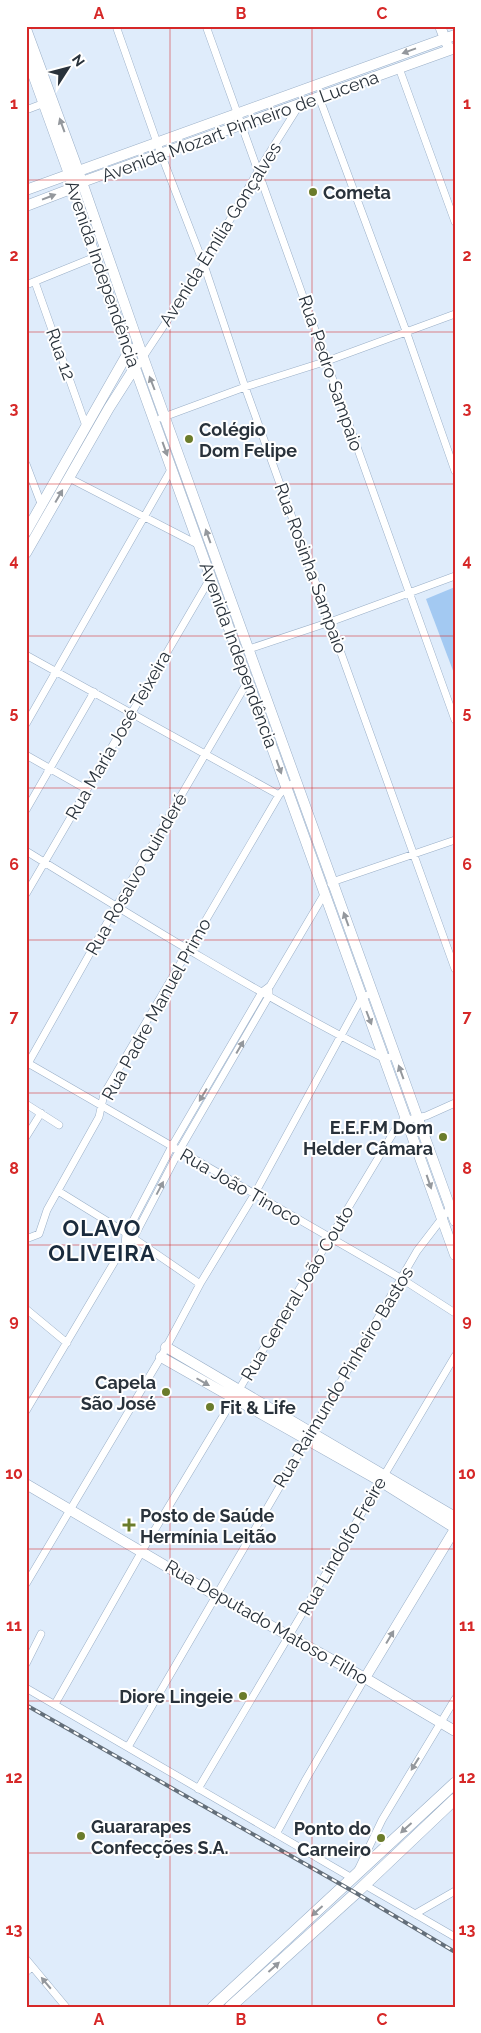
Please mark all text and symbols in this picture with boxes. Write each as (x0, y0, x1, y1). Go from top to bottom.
text: A (94, 4, 105, 23)
text: B (236, 4, 247, 23)
text: C (377, 4, 388, 23)
north arrow (42, 42, 92, 92)
one-way arrow (401, 47, 416, 55)
text: N (69, 51, 88, 69)
street label: Avenida Mozart Pinheiro de Lucena (99, 66, 381, 186)
text: 1 (10, 94, 18, 113)
text: 1 (463, 94, 471, 113)
one-way arrow (58, 117, 66, 132)
street label: Avenida Emília Gonçalves (155, 138, 285, 330)
street label: Avenida Independência (61, 178, 145, 370)
place label: Cometa (323, 182, 391, 203)
marker: Cometa (307, 186, 319, 198)
one-way arrow (42, 193, 57, 200)
text: 2 (9, 246, 19, 265)
text: 2 (462, 246, 472, 265)
street label: Rua Pedro Sampaio (294, 292, 368, 454)
street label: Rua 12 (42, 325, 80, 383)
one-way arrow (148, 375, 156, 390)
text: 3 (10, 399, 19, 418)
text: 3 (463, 399, 472, 418)
place label: Colégio Dom Felipe (199, 419, 297, 461)
marker: Colégio Dom Felipe (183, 433, 195, 445)
one-way arrow (162, 441, 169, 456)
street label: Rua Rosinha Sampaio (270, 480, 352, 656)
one-way arrow (55, 488, 63, 503)
one-way arrow (204, 528, 211, 543)
text: 4 (9, 551, 19, 570)
text: 4 (462, 551, 472, 570)
street label: Avenida Independência (196, 559, 282, 751)
street label: Rua Maria José Teixeira (61, 647, 175, 823)
text: 5 (10, 703, 19, 722)
text: 5 (463, 703, 472, 722)
one-way arrow (276, 759, 283, 774)
street label: Rua Rosalvo Quinderé (81, 789, 191, 959)
text: 6 (9, 855, 19, 874)
text: 6 (462, 855, 472, 874)
one-way arrow (342, 911, 350, 926)
street label: Rua Padre Manuel Primo (97, 914, 215, 1104)
text: 7 (10, 1007, 19, 1026)
text: 7 (463, 1007, 472, 1026)
one-way arrow (366, 1011, 374, 1025)
one-way arrow (235, 1040, 244, 1054)
one-way arrow (397, 1064, 404, 1079)
one-way arrow (198, 1088, 207, 1101)
place label: E.E.F.M Dom Helder Câmara (303, 1117, 433, 1159)
marker: E.E.F.M Dom Helder Câmara (437, 1131, 449, 1143)
street label: Rua João Tinoco (177, 1144, 306, 1230)
text: 8 (9, 1159, 19, 1178)
text: 8 (462, 1159, 472, 1178)
one-way arrow (426, 1174, 433, 1189)
one-way arrow (156, 1181, 164, 1196)
street label: Rua General João Couto (236, 1201, 358, 1384)
district label: OLAVO OLIVEIRA (48, 1215, 156, 1266)
street label: Rua Raimundo Pinheiro Bastos (269, 1262, 418, 1491)
text: 9 (9, 1311, 19, 1330)
text: 9 (462, 1311, 472, 1330)
place label: Capela São José (81, 1372, 156, 1414)
one-way arrow (197, 1377, 210, 1386)
marker: Capela São José (160, 1386, 172, 1398)
place label: Fit & Life (220, 1397, 296, 1418)
marker: Fit & Life (204, 1401, 216, 1413)
text: 10 (5, 1464, 23, 1483)
text: 10 (458, 1464, 476, 1483)
street label: Rua Lindolfo Freire (294, 1473, 390, 1619)
place label: Posto de Saúde Hermínia Leitão (140, 1505, 277, 1547)
marker: Posto de Saúde Hermínia Leitão (122, 1518, 136, 1532)
street label: Rua Deputado Matoso Filho (162, 1555, 372, 1689)
text: 11 (6, 1616, 22, 1635)
text: 11 (459, 1616, 475, 1635)
one-way arrow (386, 1630, 395, 1643)
place label: Diore Lingeie (119, 1686, 233, 1707)
marker: Diore Lingeie (237, 1690, 249, 1702)
one-way arrow (410, 1758, 419, 1771)
text: 12 (6, 1768, 22, 1787)
text: 12 (459, 1768, 475, 1787)
place label: Guararapes Confecções S.A. (91, 1816, 229, 1858)
place label: Ponto do Carneiro (294, 1818, 371, 1860)
one-way arrow (400, 1822, 412, 1834)
marker: Guararapes Confecções S.A. (75, 1830, 87, 1842)
marker: Ponto do Carneiro (375, 1832, 387, 1844)
one-way arrow (311, 1905, 323, 1917)
text: 13 (6, 1920, 22, 1939)
text: 13 (459, 1920, 475, 1939)
one-way arrow (268, 1961, 280, 1973)
one-way arrow (41, 1977, 52, 1989)
text: A (94, 2010, 105, 2029)
text: B (236, 2010, 247, 2029)
text: C (377, 2010, 388, 2029)

